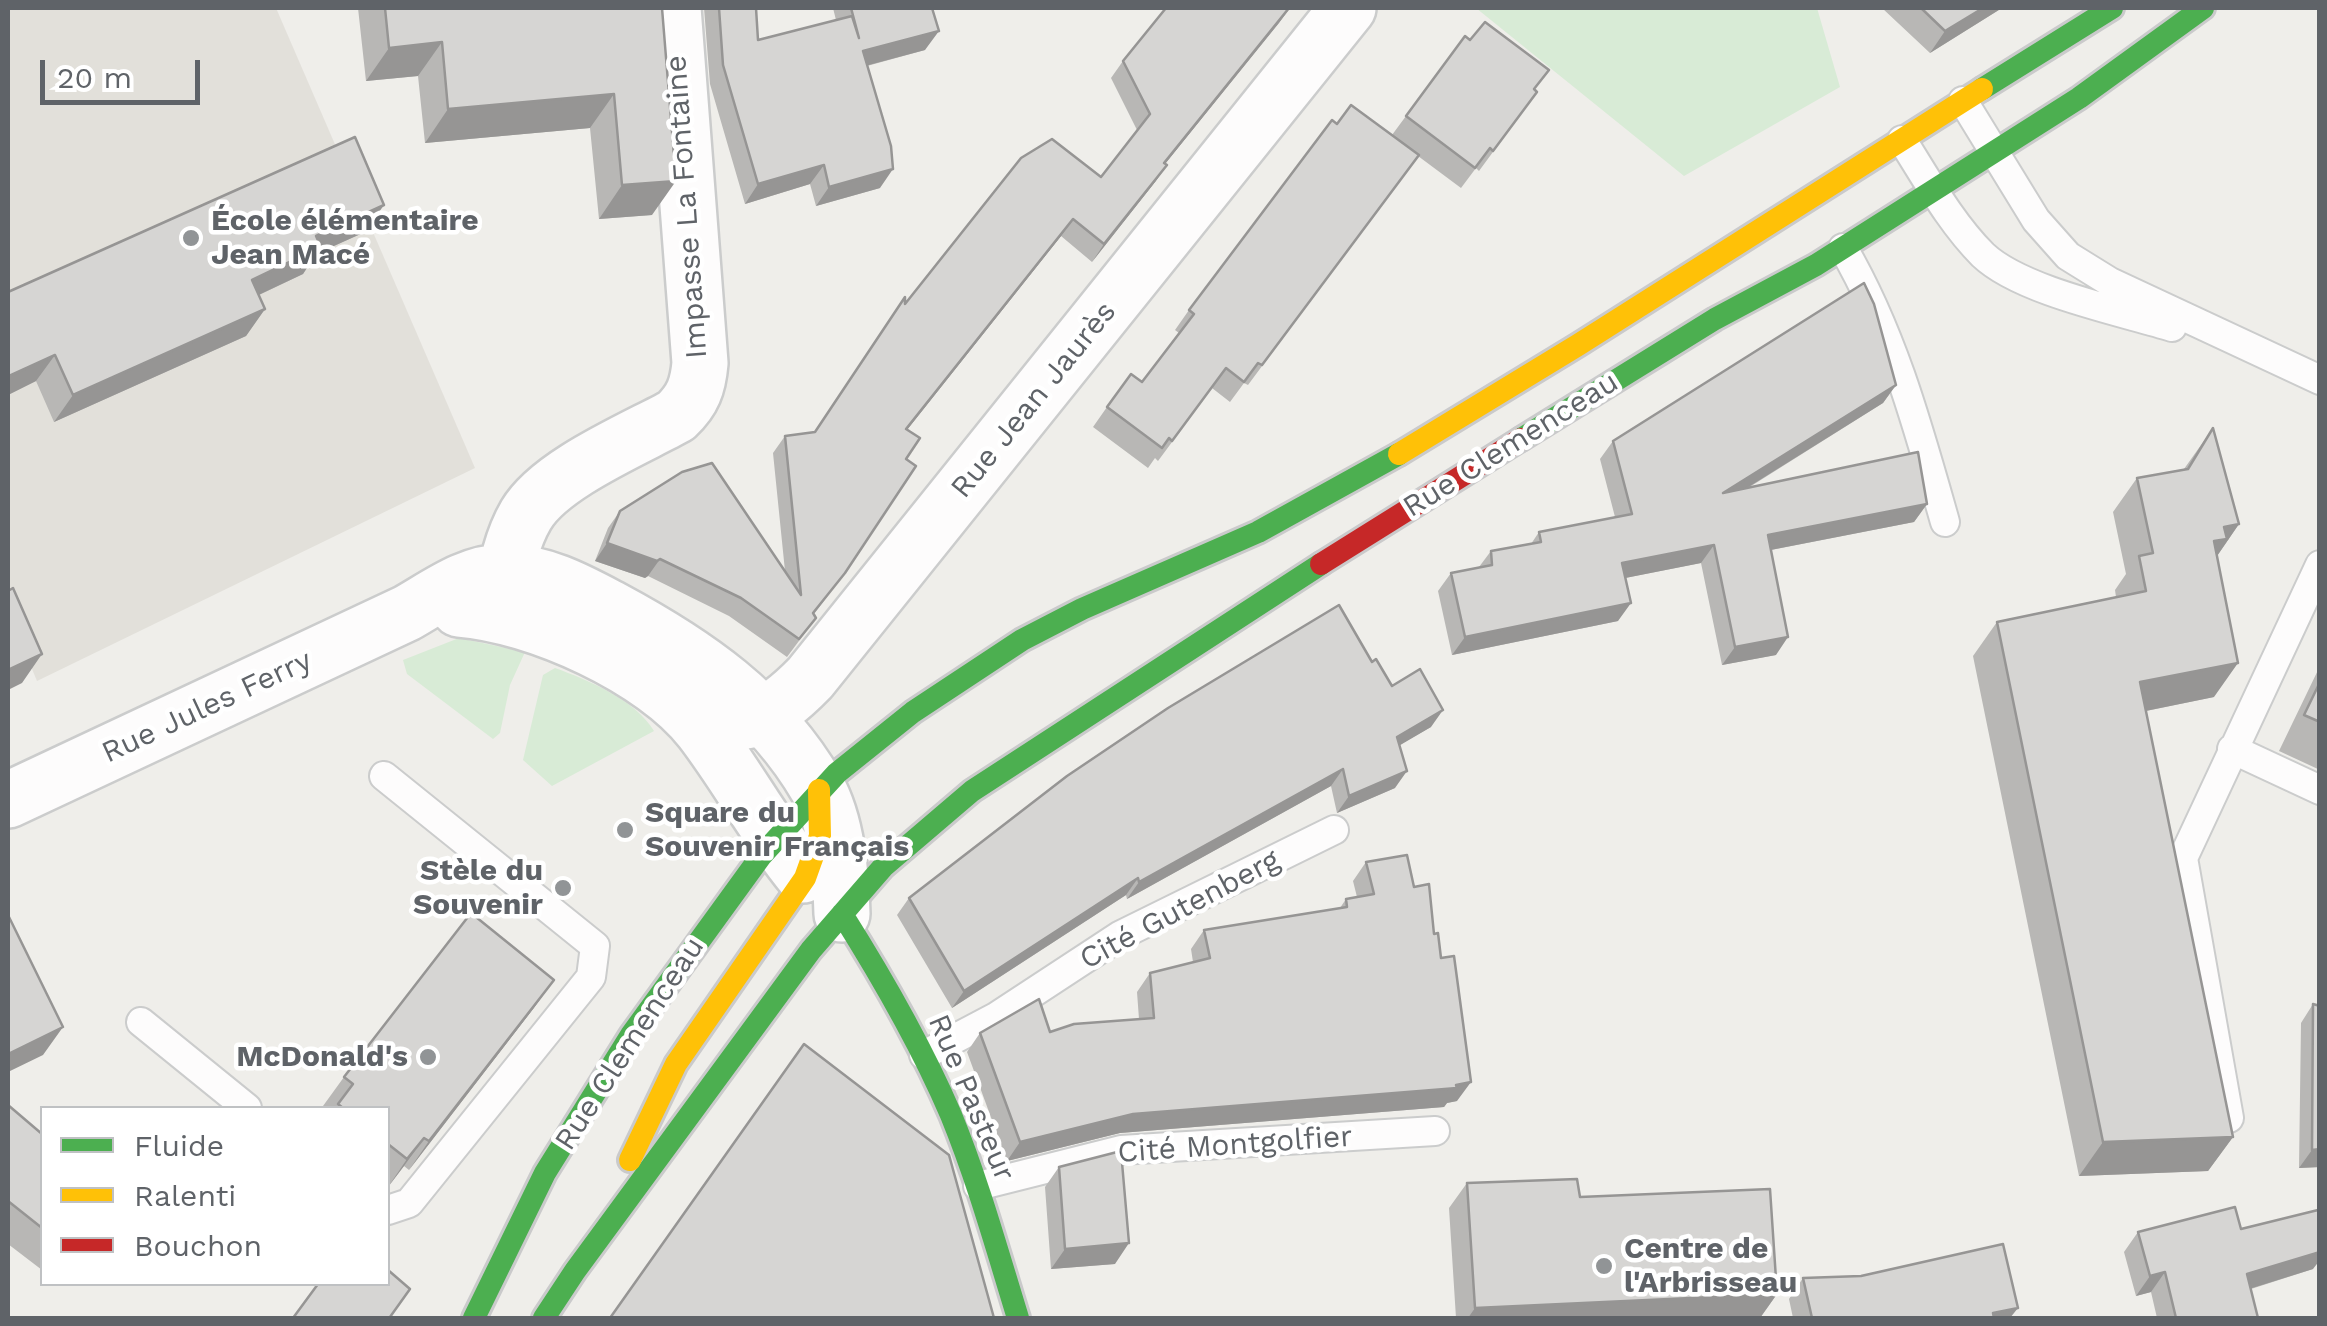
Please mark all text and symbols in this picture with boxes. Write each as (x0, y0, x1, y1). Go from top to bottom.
scale bar (45, 40, 205, 102)
street label: Impasse La Fontaine (658, 54, 716, 360)
text: 20 m (57, 60, 132, 95)
place label: École élémentaire Jean Macé (211, 203, 479, 274)
marker: École élémentaire Jean Macé (180, 227, 202, 249)
street label: Rue Jean Jaurès (944, 295, 1124, 505)
street label: Rue Clemenceau (1397, 364, 1625, 526)
street label: Rue Jules Ferry (96, 643, 318, 771)
place label: Square du Souvenir Français (645, 795, 909, 866)
marker: Square du Souvenir Français (614, 819, 636, 841)
street label: Cité Gutenberg (1074, 842, 1286, 978)
place label: Stèle du Souvenir (413, 853, 543, 924)
marker: Stèle du Souvenir (552, 877, 574, 899)
street label: Rue Clemenceau (548, 931, 712, 1157)
street label: Rue Pasteur (920, 1009, 1022, 1187)
place label: McDonald's (236, 1039, 408, 1075)
marker: McDonald's (417, 1046, 439, 1068)
legend (40, 1106, 390, 1286)
street label: Cité Montgolfier (1116, 1119, 1354, 1171)
text: Fluide (134, 1128, 224, 1163)
text: Ralenti (134, 1178, 236, 1213)
text: Bouchon (134, 1228, 262, 1263)
place label: Centre de l'Arbrisseau (1624, 1231, 1797, 1302)
marker: Centre de l'Arbrisseau (1593, 1255, 1615, 1277)

